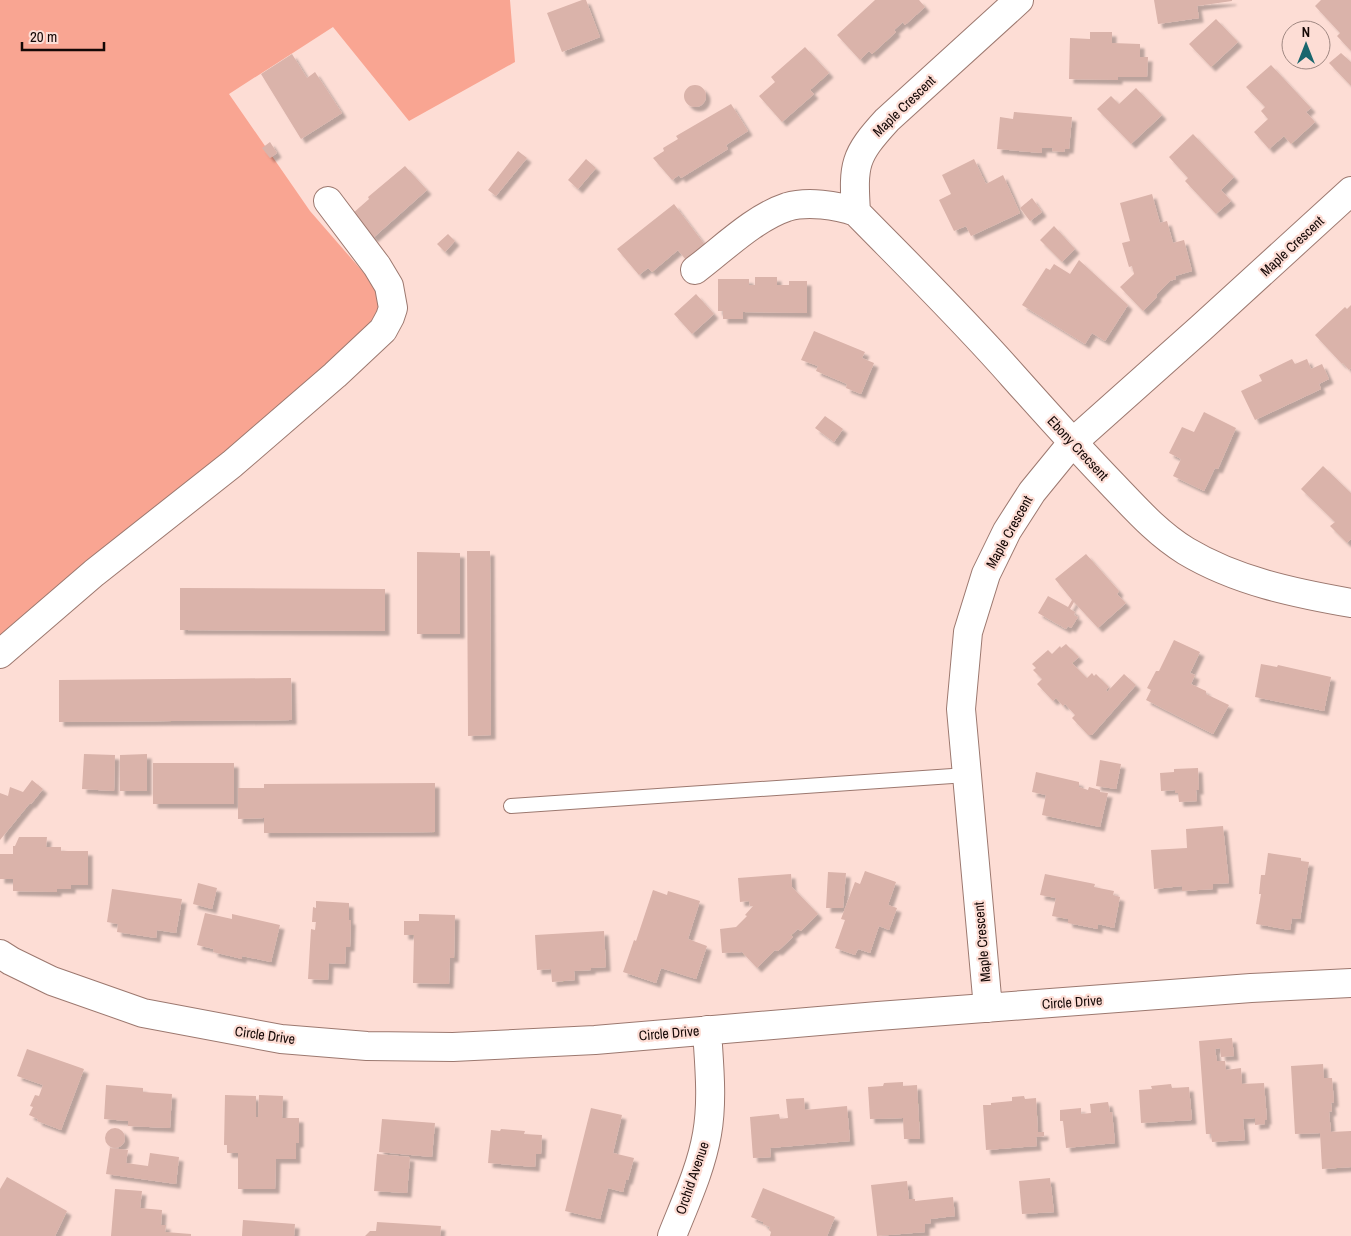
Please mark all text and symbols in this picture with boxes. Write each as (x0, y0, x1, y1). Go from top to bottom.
scale bar (22, 20, 105, 52)
north arrow (1281, 20, 1331, 70)
text: N (1302, 23, 1310, 41)
text: 20 m (30, 26, 57, 47)
street label: Maple Crescent (869, 72, 939, 140)
street label: Maple Crescent (1256, 212, 1328, 280)
street label: Ebony Crecsent (1044, 412, 1112, 484)
street label: Maple Crescent (982, 492, 1036, 572)
street label: Maple Crescent (970, 901, 994, 983)
street label: Circle Drive (1041, 991, 1103, 1013)
street label: Circle Drive (638, 1021, 700, 1045)
street label: Circle Drive (234, 1022, 296, 1048)
street label: Orchid Avenue (671, 1139, 713, 1217)

